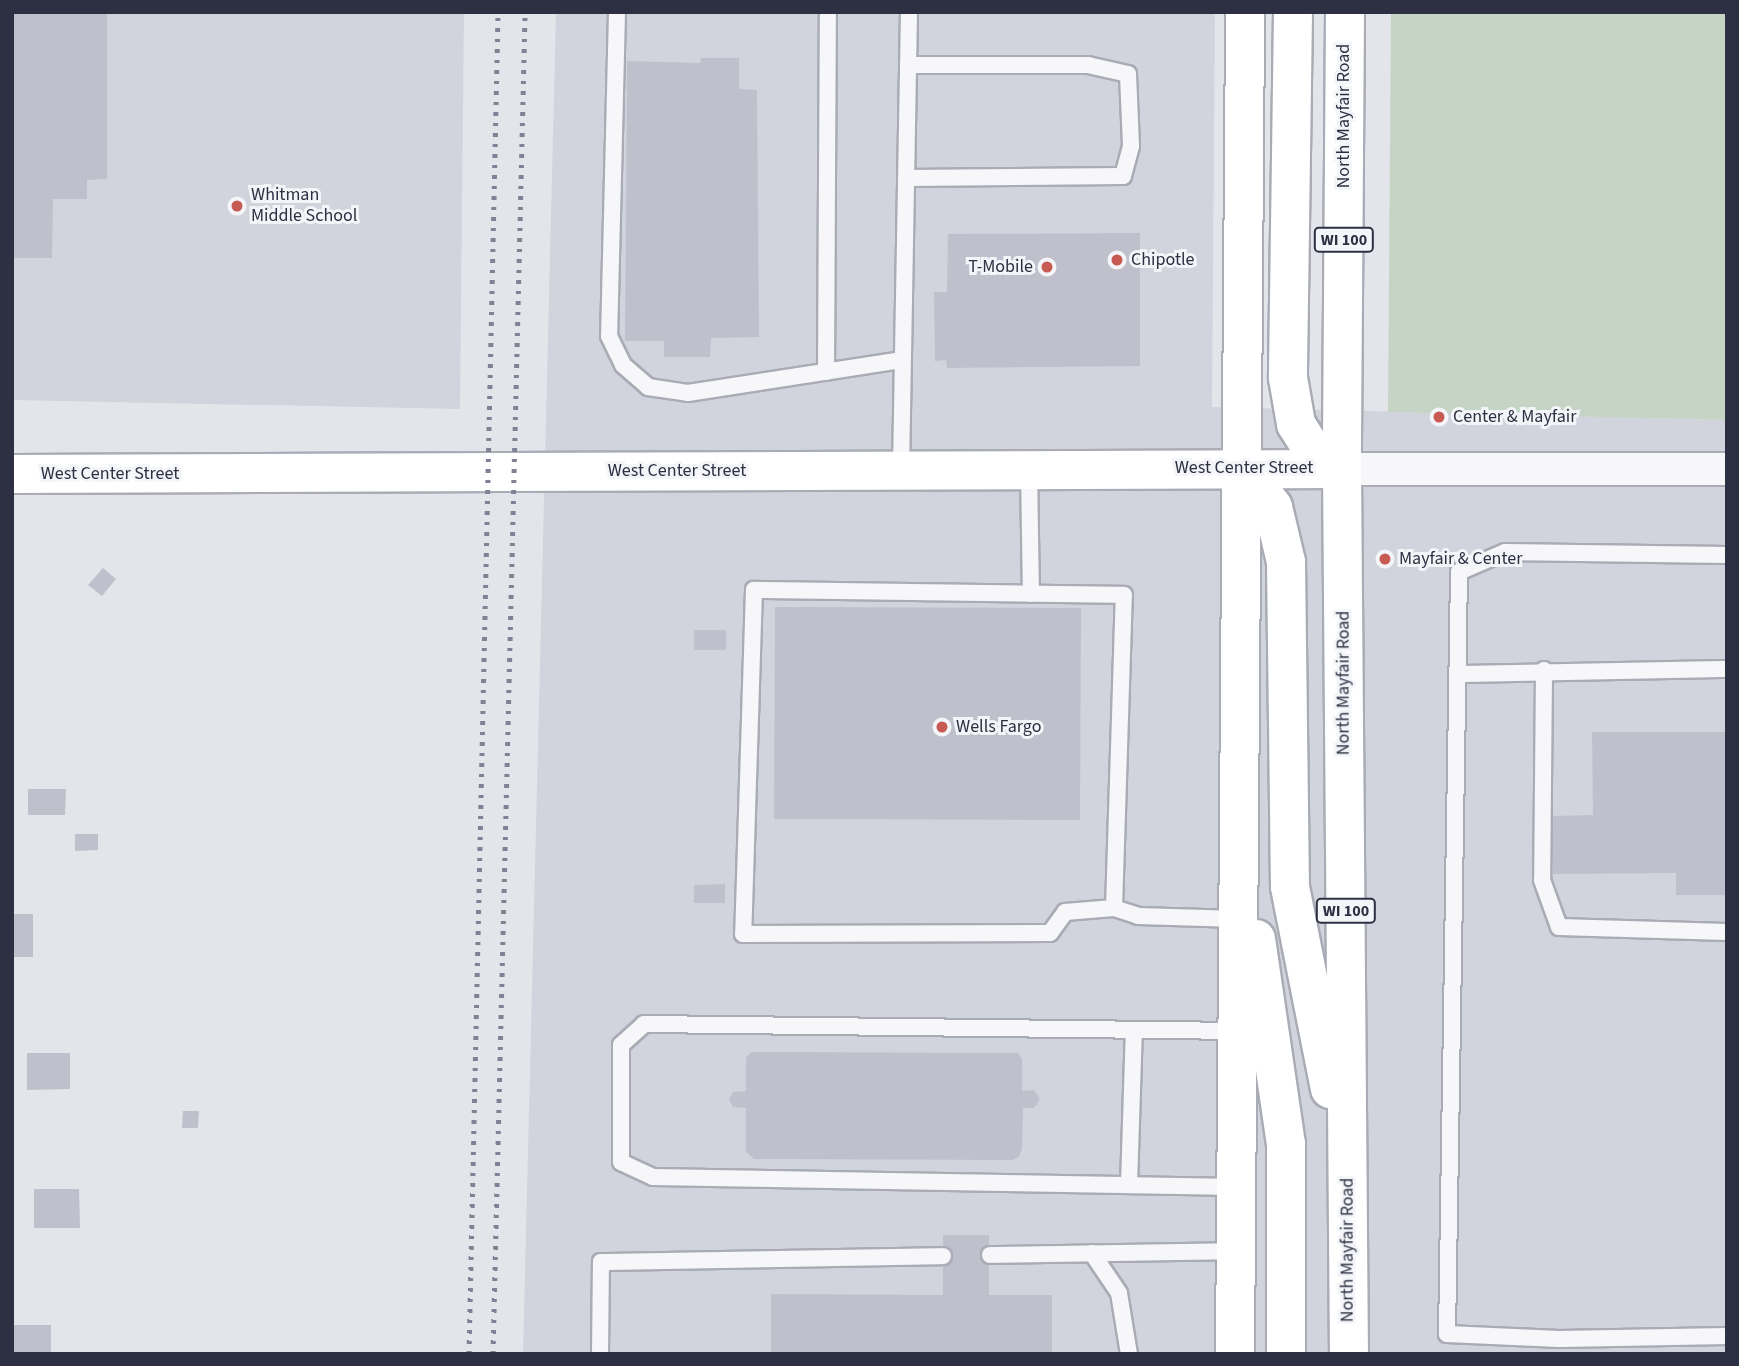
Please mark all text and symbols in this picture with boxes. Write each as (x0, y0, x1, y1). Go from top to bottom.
street label: North Mayfair Road (1333, 44, 1355, 188)
place label: Whitman Middle School (251, 185, 357, 228)
marker: Whitman Middle School (229, 198, 245, 214)
road number: WI 100 (1312, 228, 1376, 252)
place label: Chipotle (1131, 249, 1195, 271)
marker: Chipotle (1109, 252, 1125, 268)
place label: T-Mobile (968, 256, 1033, 278)
marker: T-Mobile (1039, 259, 1055, 275)
place label: Center & Mayfair (1453, 406, 1576, 428)
marker: Center & Mayfair (1431, 409, 1447, 425)
street label: West Center Street (1175, 457, 1313, 479)
street label: West Center Street (608, 460, 746, 482)
street label: West Center Street (41, 463, 179, 485)
place label: Mayfair & Center (1399, 548, 1522, 570)
marker: Mayfair & Center (1377, 551, 1393, 567)
street label: North Mayfair Road (1333, 611, 1355, 755)
place label: Wells Fargo (956, 716, 1041, 738)
marker: Wells Fargo (934, 719, 950, 735)
road number: WI 100 (1314, 898, 1378, 923)
street label: North Mayfair Road (1337, 1178, 1359, 1322)

